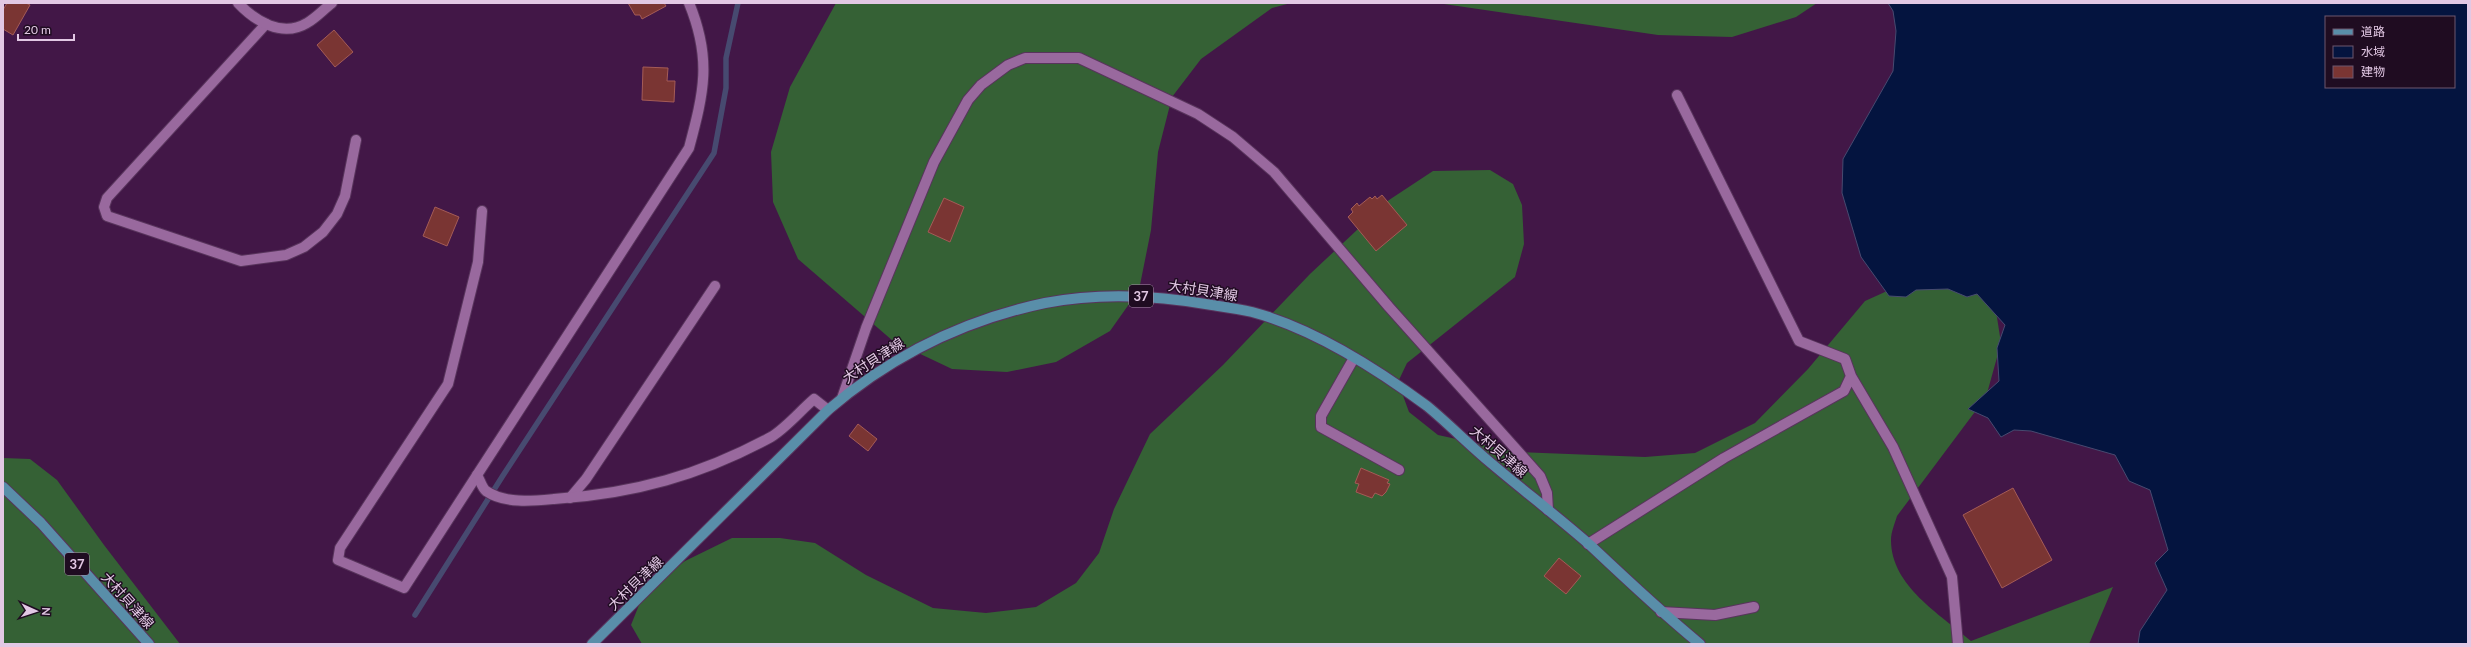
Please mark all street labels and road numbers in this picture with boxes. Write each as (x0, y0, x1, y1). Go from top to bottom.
street label: 大村貝津線 (1167, 276, 1239, 304)
road number: 37 (1129, 285, 1153, 307)
street label: 大村貝津線 (839, 334, 907, 386)
street label: 大村貝津線 (1467, 422, 1531, 480)
road number: 37 (65, 553, 89, 575)
street label: 大村貝津線 (604, 553, 666, 613)
street label: 大村貝津線 (98, 568, 158, 632)

